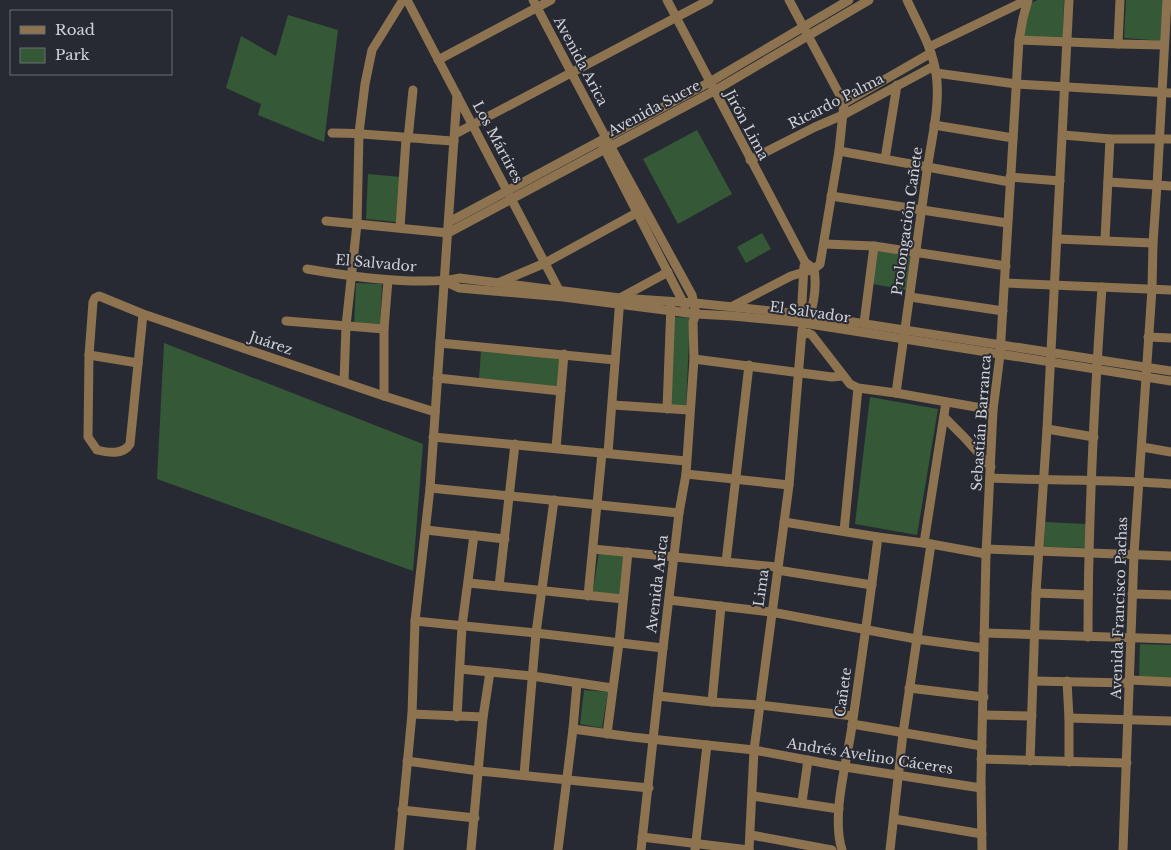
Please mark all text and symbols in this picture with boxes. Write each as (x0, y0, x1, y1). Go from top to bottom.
legend (10, 10, 172, 75)
street label: Avenida Arica (549, 12, 612, 109)
text: Road (55, 20, 95, 39)
text: Park (55, 45, 91, 64)
street label: Ricardo Palma (785, 69, 887, 133)
street label: Avenida Sucre (604, 76, 703, 140)
street label: Jirón Lima (720, 85, 773, 164)
street label: Los Mártires (469, 98, 527, 186)
street label: Prolongación Cañete (888, 146, 926, 296)
street label: El Salvador (335, 250, 418, 276)
street label: El Salvador (768, 297, 852, 327)
street label: Juárez (245, 327, 295, 359)
street label: Sebastián Barranca (967, 354, 995, 492)
street label: Avenida Francisco Pachas (1107, 516, 1131, 701)
street label: Avenida Arica (642, 534, 672, 635)
street label: Lima (749, 568, 773, 608)
street label: Cañete (831, 666, 855, 718)
street label: Andrés Avelino Cáceres (785, 734, 954, 778)

